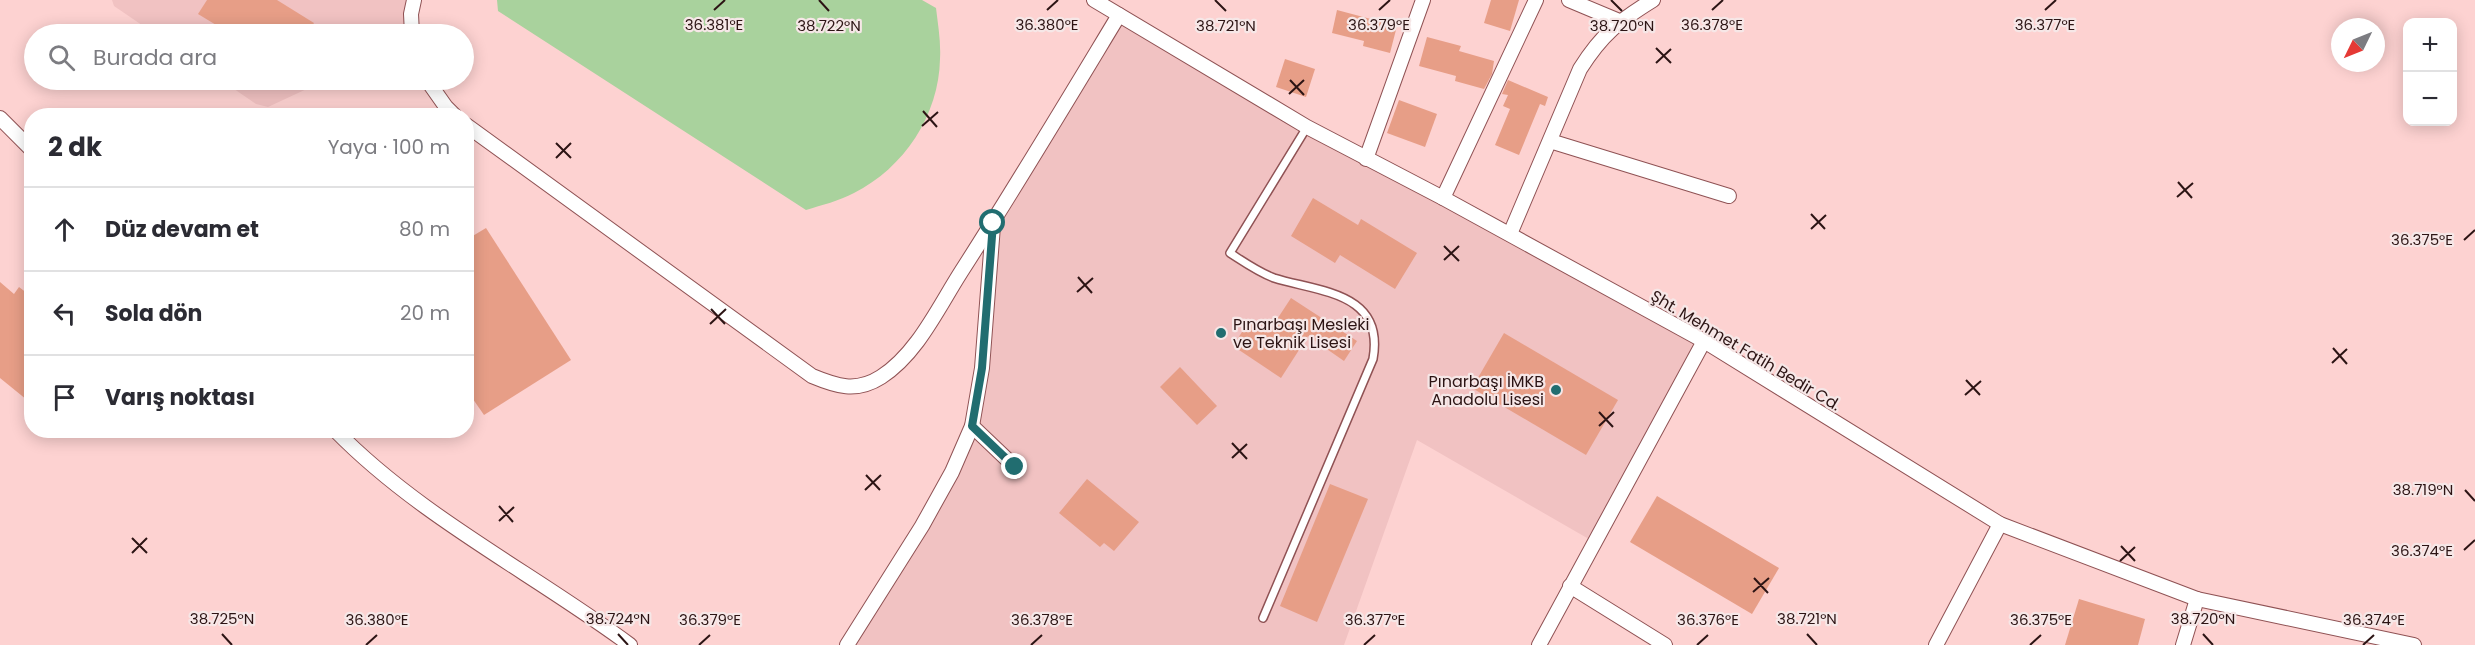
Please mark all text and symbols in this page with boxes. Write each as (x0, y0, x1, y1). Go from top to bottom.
text: 36.381°E (685, 14, 743, 35)
text: 36.380°E (1015, 14, 1079, 35)
text: 36.379°E (1348, 14, 1410, 35)
text: 36.378°E (1681, 14, 1743, 35)
text: 36.377°E (2015, 14, 2075, 35)
text: 38.722°N (797, 15, 861, 36)
text: 38.721°N (1196, 15, 1256, 36)
text: 38.720°N (1590, 15, 1654, 36)
north arrow (2331, 18, 2385, 72)
map controls (2403, 18, 2457, 126)
button: + (2403, 18, 2457, 72)
search box (24, 24, 474, 90)
icon: search (45, 41, 78, 74)
text: Burada ara (93, 42, 217, 73)
button: − (2403, 72, 2457, 126)
text: 2 dk (48, 129, 102, 165)
text: Yaya · 100 m (328, 133, 450, 161)
route start (979, 209, 1005, 235)
icon: ahead (48, 213, 81, 246)
text: Düz devam et (105, 214, 259, 245)
text: 80 m (399, 215, 450, 243)
text: 36.375°E (2391, 229, 2453, 250)
street label: Şht. Mehmet Fatih Bedir Cd. (1646, 284, 1845, 416)
icon: left (48, 297, 81, 330)
text: Sola dön (105, 298, 202, 329)
text: 20 m (400, 299, 450, 327)
place label: Pınarbaşı Mesleki ve Teknik Lisesi (1233, 313, 1370, 354)
marker: Pınarbaşı Mesleki ve Teknik Lisesi (1214, 326, 1228, 340)
place label: Pınarbaşı İMKB Anadolu Lisesi (1428, 370, 1544, 411)
icon: arrive (48, 381, 81, 414)
text: Varış noktası (105, 382, 255, 413)
marker: Pınarbaşı İMKB Anadolu Lisesi (1549, 383, 1563, 397)
route end (1001, 453, 1027, 479)
text: 38.719°N (2393, 479, 2453, 500)
text: 36.374°E (2391, 540, 2453, 561)
text: 38.725°N (190, 608, 254, 629)
text: 38.724°N (586, 608, 650, 629)
text: 38.721°N (1777, 608, 1837, 629)
text: 38.720°N (2171, 608, 2235, 629)
text: 36.380°E (345, 609, 409, 630)
text: 36.379°E (679, 609, 741, 630)
text: 36.378°E (1011, 609, 1073, 630)
text: 36.377°E (1345, 609, 1405, 630)
text: 36.376°E (1677, 609, 1739, 630)
text: 36.375°E (2010, 609, 2072, 630)
text: 36.374°E (2343, 609, 2405, 630)

